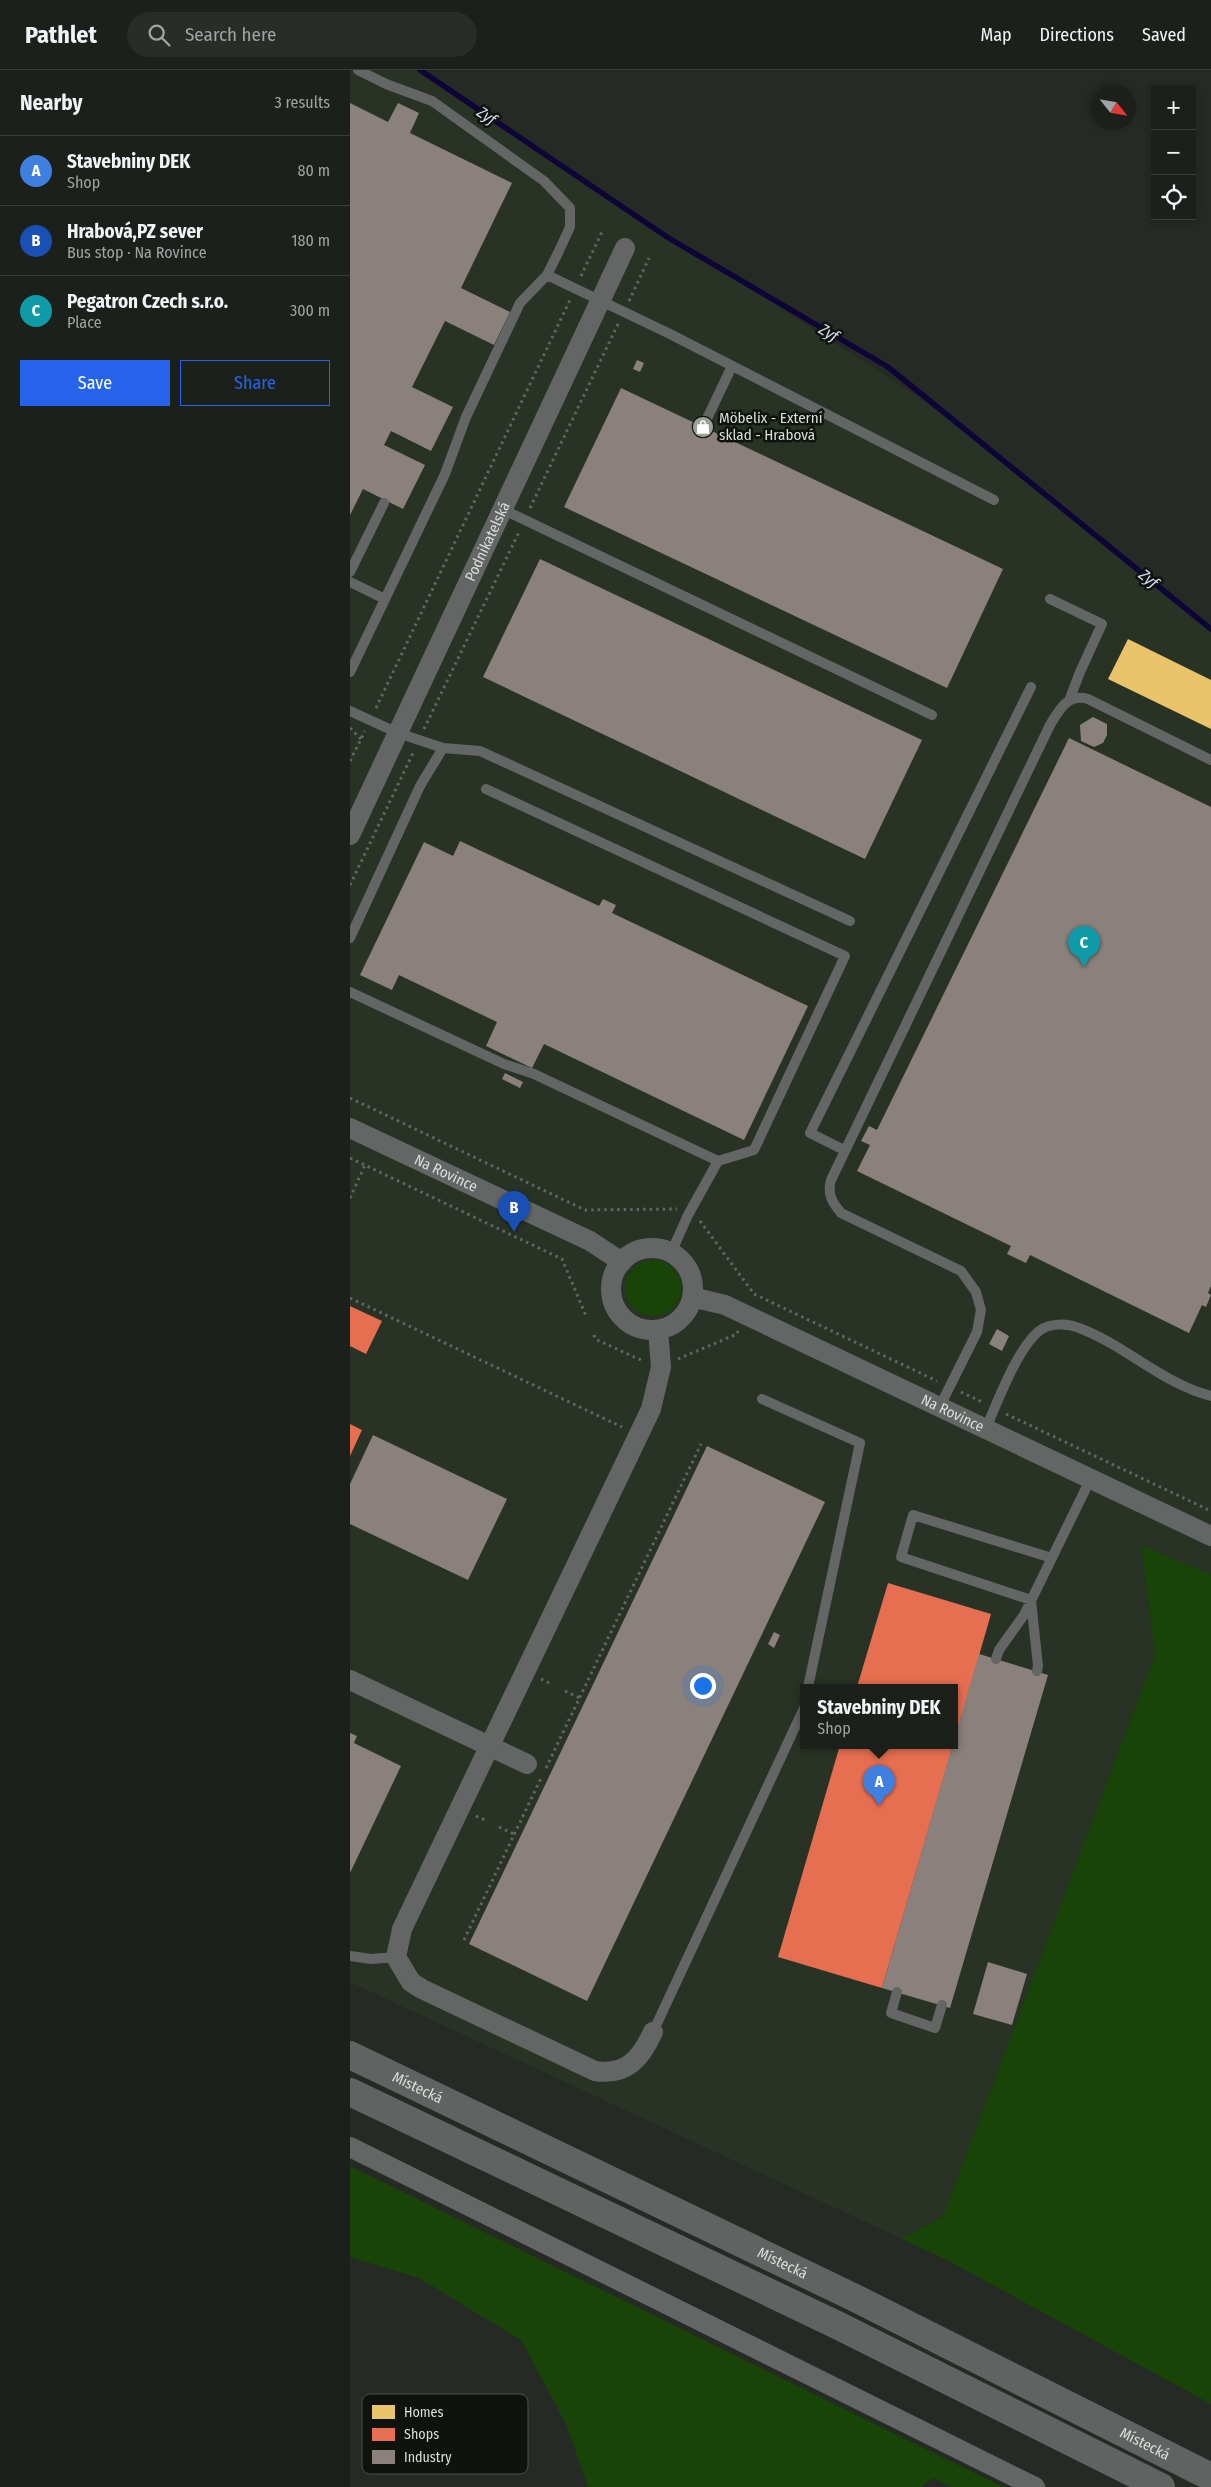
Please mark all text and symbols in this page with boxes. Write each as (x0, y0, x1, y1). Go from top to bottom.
search box (127, 12, 477, 57)
text: Pathlet (25, 21, 97, 49)
icon: search (145, 21, 173, 49)
text: Search here (185, 23, 276, 46)
text: Map (980, 24, 1012, 46)
text: Directions (1040, 24, 1114, 46)
text: Saved (1142, 24, 1186, 46)
north arrow (1091, 85, 1136, 130)
map controls (1151, 85, 1196, 220)
button: + (1151, 85, 1196, 130)
text: Nearby (20, 90, 82, 116)
text: 3 results (274, 93, 330, 112)
water label: Zyf (473, 102, 502, 130)
button: − (1151, 130, 1196, 175)
text: Stavebniny DEK (67, 150, 190, 173)
text: A (32, 161, 40, 180)
text: 80 m (298, 161, 330, 180)
text: Shop (67, 173, 100, 192)
button: locate (1151, 175, 1196, 220)
text: Hrabová,PZ sever (67, 220, 203, 243)
text: B (32, 231, 40, 250)
text: 180 m (291, 231, 330, 250)
text: Bus stop · Na Rovince (67, 243, 207, 262)
text: Pegatron Czech s.r.o. (67, 290, 228, 313)
text: C (32, 301, 40, 320)
text: 300 m (290, 301, 330, 320)
text: Place (67, 313, 102, 332)
water label: Zyf (815, 319, 844, 347)
button: Save (20, 360, 170, 406)
button: Share (180, 360, 330, 406)
place label: Möbelix - Externí sklad - Hrabová (719, 409, 823, 444)
shop icon: Möbelix - Externí sklad - Hrabová (691, 415, 715, 439)
street label: Podnikatelská (461, 499, 514, 584)
water label: Zyf (1135, 564, 1164, 593)
pin: C (1068, 926, 1100, 967)
street label: Na Rovince (411, 1151, 480, 1196)
pin: B (498, 1191, 530, 1232)
street label: Na Rovince (918, 1391, 987, 1436)
your location (690, 1673, 716, 1699)
popup (800, 1684, 958, 1749)
text: Stavebniny DEK (817, 1696, 941, 1719)
text: Shop (817, 1719, 851, 1738)
pin: A (863, 1765, 895, 1806)
street label: Místecká (390, 2068, 446, 2107)
street label: Místecká (755, 2243, 811, 2283)
legend (362, 2394, 528, 2474)
text: Homes (404, 2404, 444, 2421)
street label: Místecká (1117, 2424, 1173, 2464)
text: Shops (404, 2426, 439, 2443)
text: Industry (404, 2449, 452, 2466)

